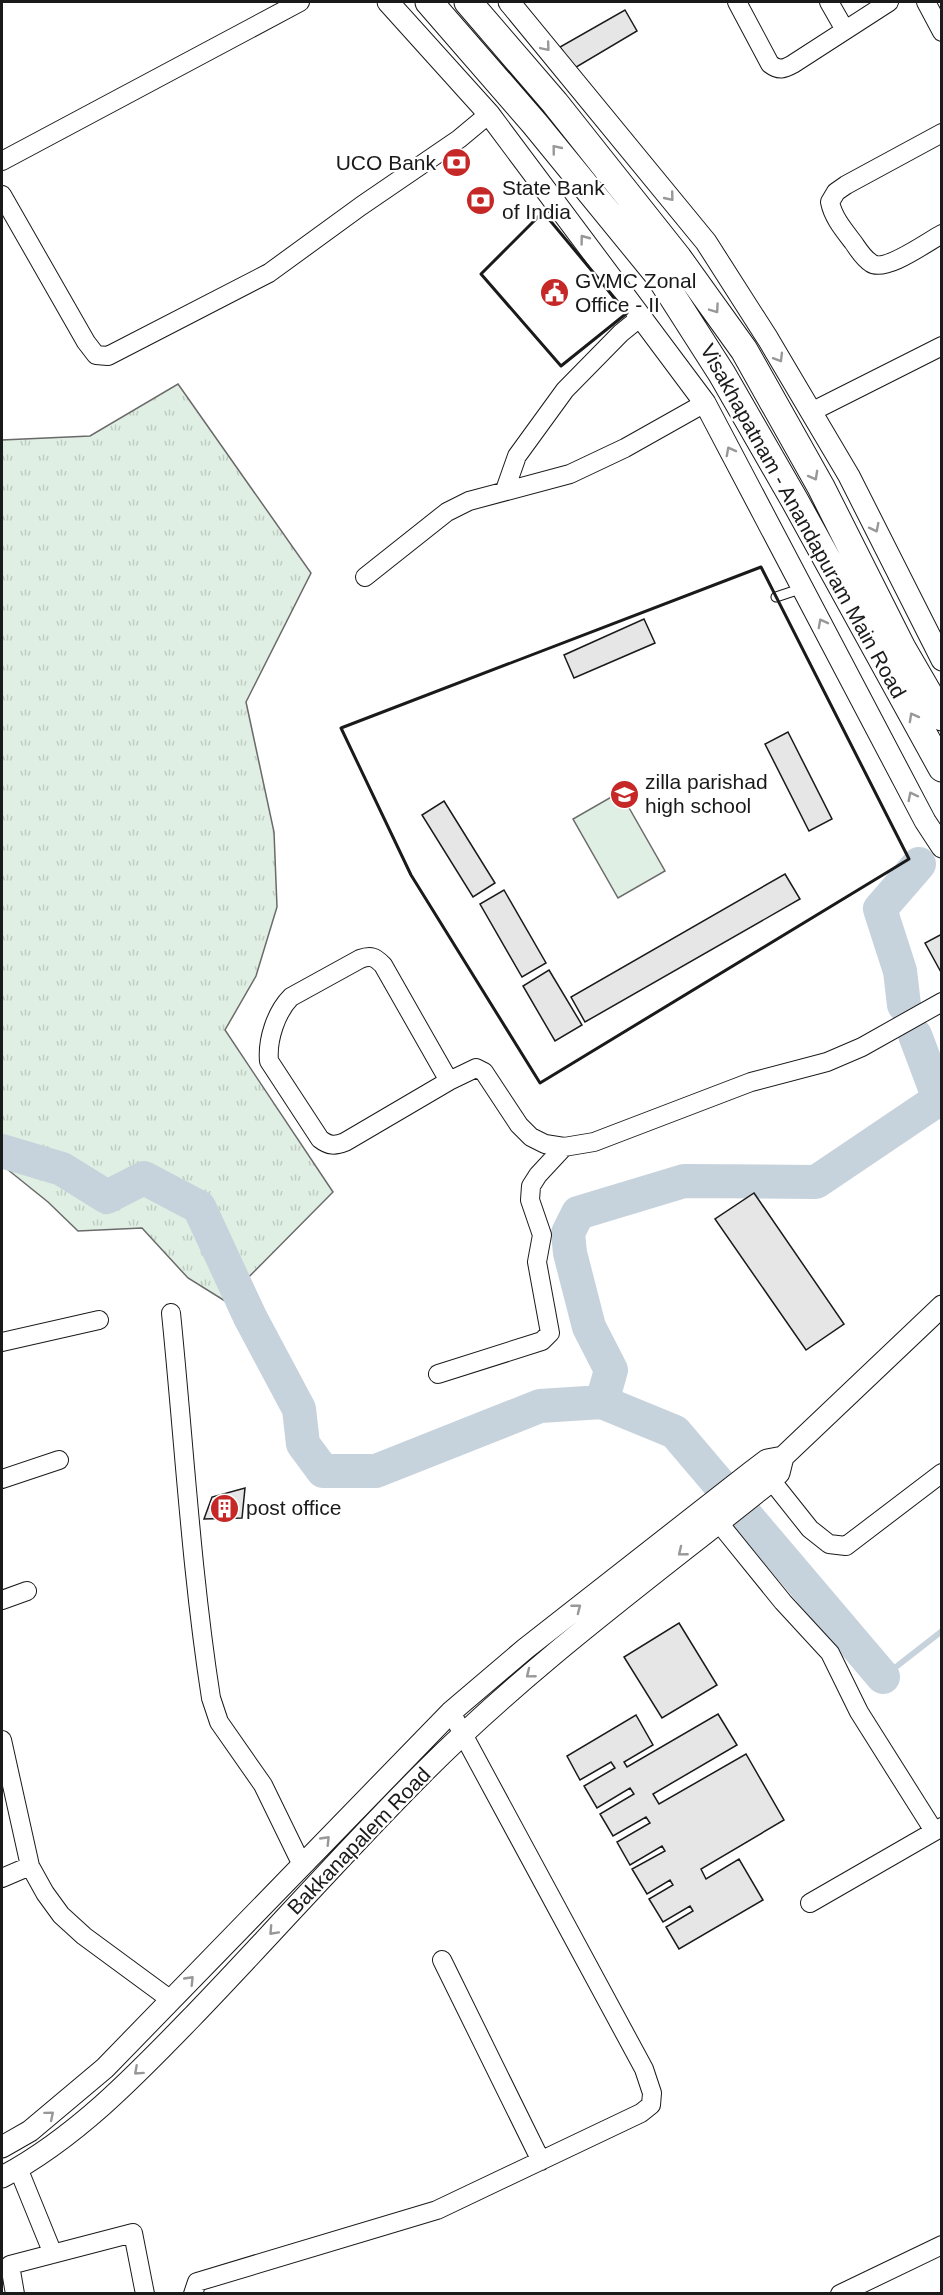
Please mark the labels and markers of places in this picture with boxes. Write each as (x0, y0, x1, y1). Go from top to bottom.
bank icon: UCO Bank (441, 147, 473, 179)
place label: UCO Bank (336, 151, 436, 174)
place label: State Bank of India (502, 176, 605, 223)
bank icon: State Bank of India (465, 184, 497, 216)
place label: GVMC Zonal Office - II (575, 269, 696, 316)
public building icon: GVMC Zonal Office - II (538, 277, 570, 309)
place label: zilla parishad high school (645, 770, 768, 817)
school or university icon: zilla parishad high school (608, 778, 640, 810)
building icon: post office (209, 1492, 241, 1524)
place label: post office (246, 1496, 341, 1519)

